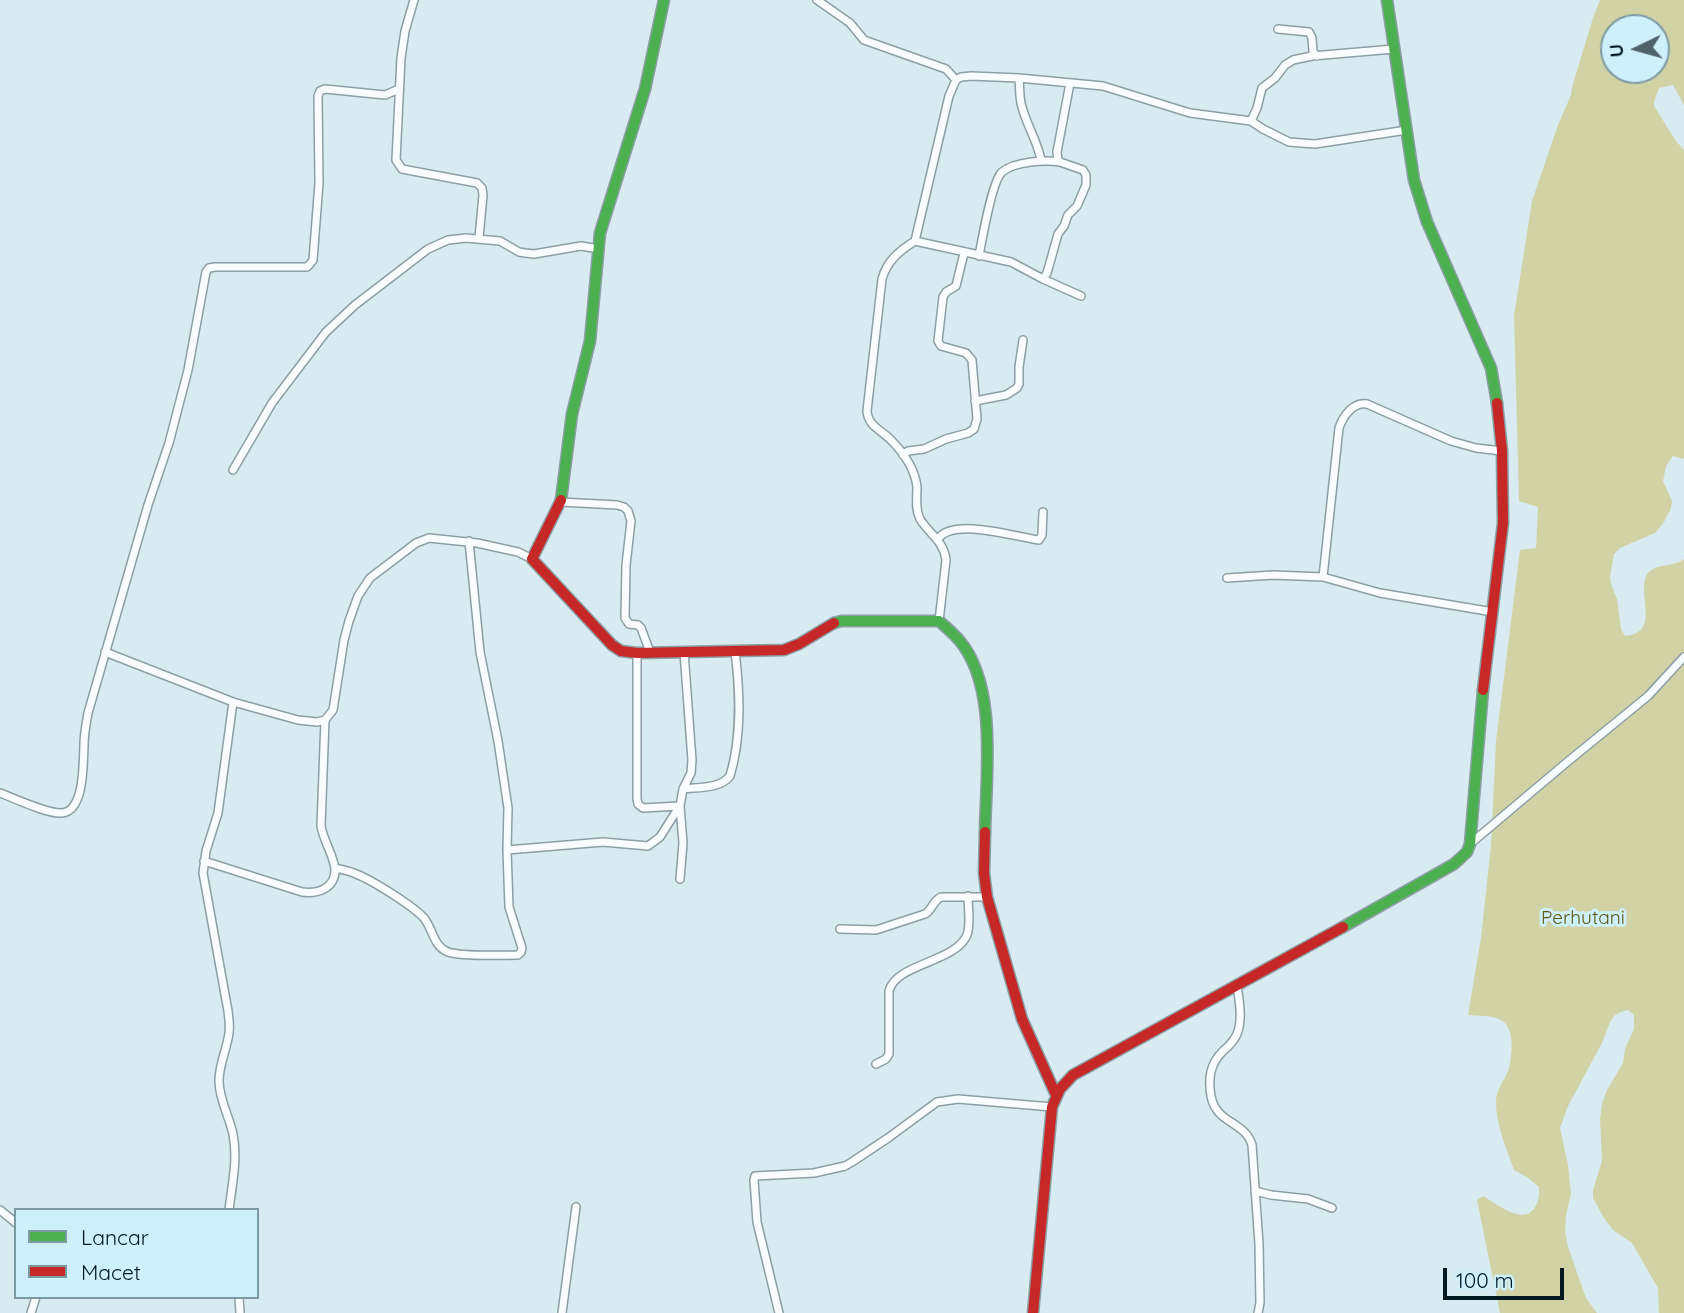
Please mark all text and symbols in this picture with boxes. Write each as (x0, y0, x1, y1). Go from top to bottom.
north arrow (1600, 14, 1670, 84)
text: U (1604, 43, 1629, 58)
park label: Perhutani (1541, 907, 1625, 929)
legend (14, 1208, 259, 1299)
text: Lancar (81, 1224, 149, 1250)
scale bar (1446, 1254, 1567, 1298)
text: Macet (81, 1259, 141, 1285)
text: 100 m (1456, 1267, 1514, 1293)

